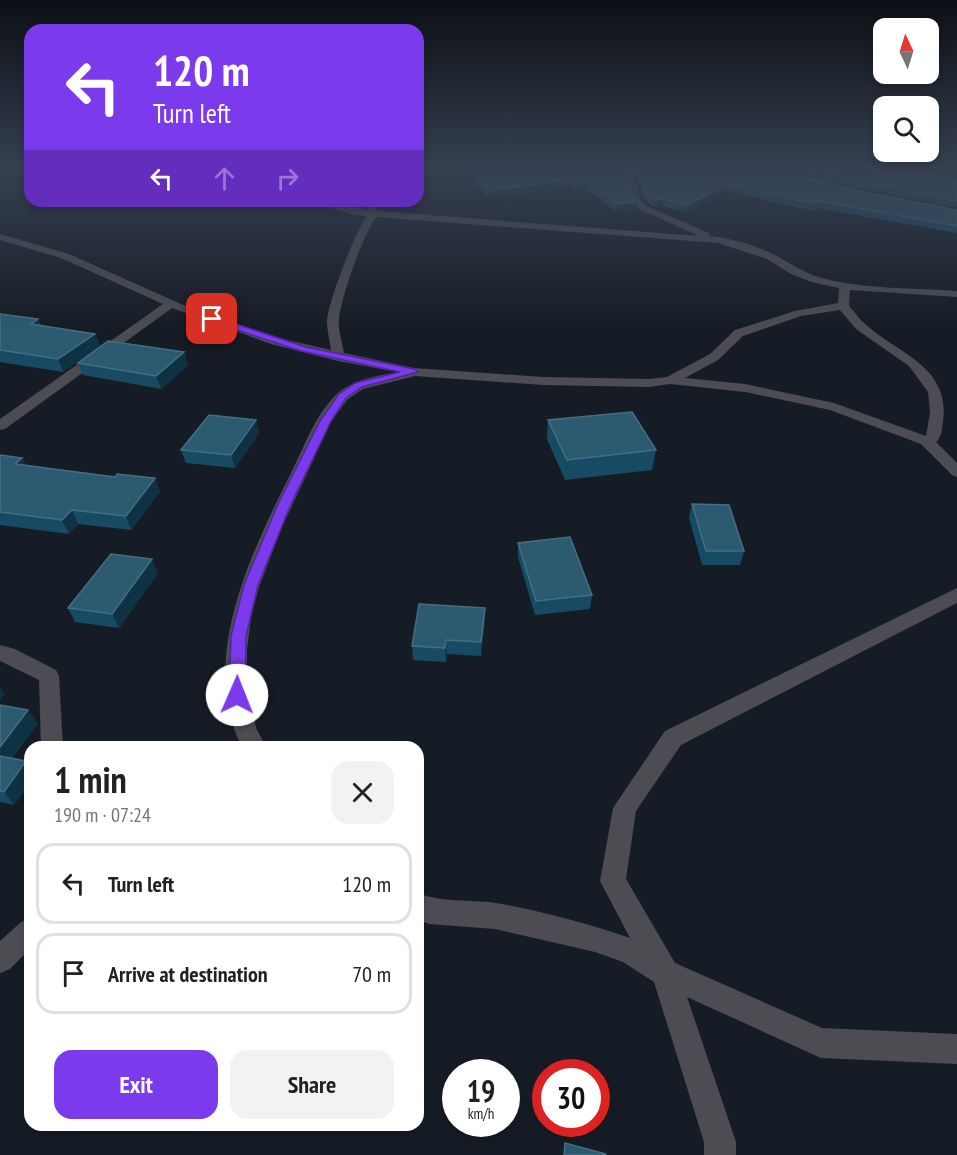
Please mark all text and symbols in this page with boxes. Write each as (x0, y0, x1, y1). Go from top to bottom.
north arrow (873, 18, 939, 84)
map controls (873, 18, 939, 162)
text: 120 m (153, 43, 250, 98)
icon: left (54, 48, 132, 126)
text: Turn left (153, 96, 231, 130)
button: search (873, 96, 939, 162)
icon: left (145, 162, 178, 195)
icon: ahead (208, 162, 241, 195)
icon: right (271, 162, 304, 195)
pin (186, 293, 237, 344)
icon: arrive (195, 302, 228, 335)
position arrow (205, 663, 269, 727)
text: 1 min (54, 756, 127, 803)
button: close (331, 761, 394, 824)
text: 190 m · 07:24 (54, 802, 151, 828)
icon: left (57, 867, 90, 900)
text: Turn left (108, 870, 174, 898)
text: 120 m (342, 870, 391, 898)
icon: arrive (57, 957, 90, 990)
text: Arrive at destination (108, 960, 268, 988)
text: 70 m (352, 960, 391, 988)
button: Exit (54, 1050, 218, 1119)
button: Share (230, 1050, 394, 1119)
speed limit sign: 30 (532, 1059, 610, 1137)
text: 19 (467, 1071, 495, 1110)
text: km/h (468, 1104, 494, 1123)

